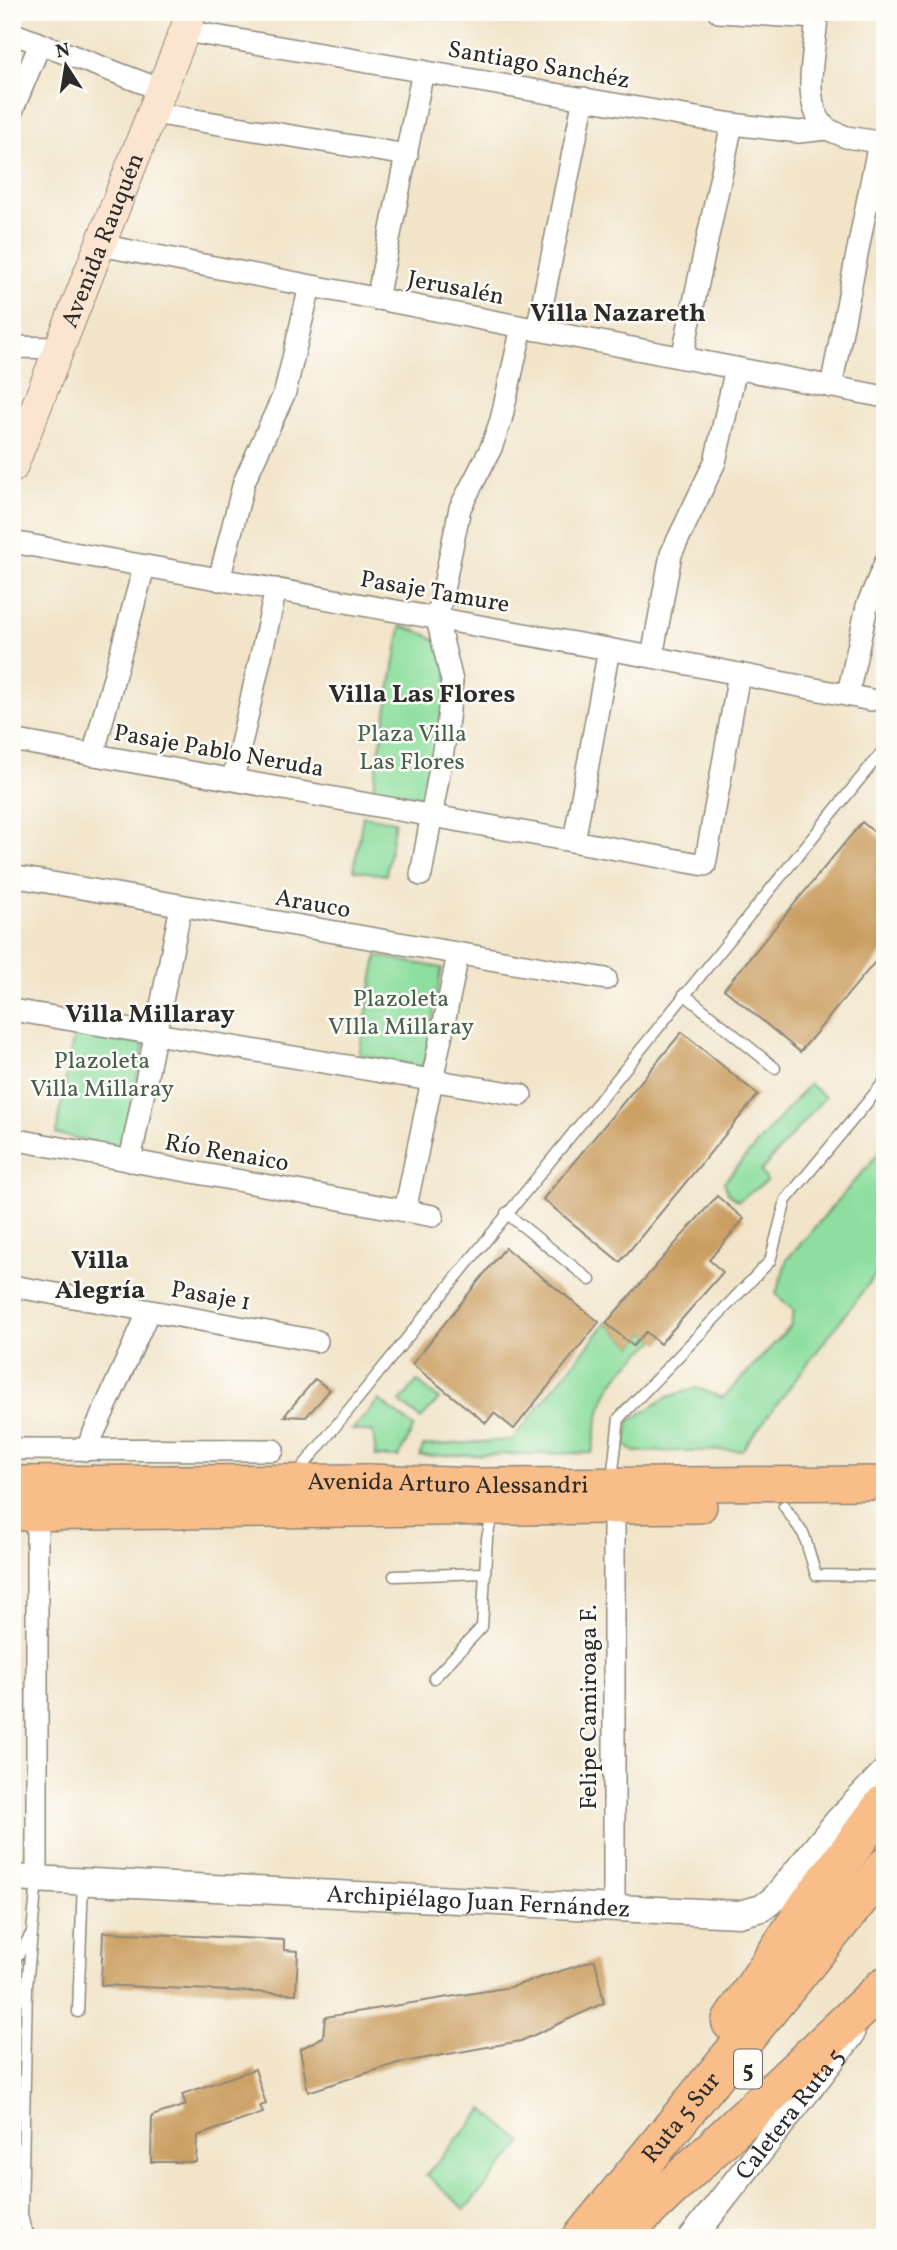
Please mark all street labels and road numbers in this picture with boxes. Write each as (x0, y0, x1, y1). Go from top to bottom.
street label: Santiago Sanchéz (445, 33, 632, 99)
street label: Avenida Rauquén (54, 148, 154, 333)
street label: Jerusalén (404, 263, 507, 315)
street label: Pasaje Tamure (357, 563, 512, 623)
street label: Pasaje Pablo Neruda (111, 717, 326, 787)
street label: Arauco (272, 882, 353, 928)
street label: Río Renaico (162, 1126, 291, 1182)
street label: Pasaje 1 (168, 1273, 253, 1321)
street label: Avenida Arturo Alessandri (307, 1466, 588, 1504)
street label: Felipe Camiroaga F. (573, 1604, 607, 1810)
street label: Archipiélago Juan Fernández (326, 1879, 631, 1928)
street label: Caletera Ruta 5 (728, 2042, 854, 2188)
road number: 5 (734, 2050, 762, 2088)
street label: Ruta 5 Sur (635, 2066, 730, 2171)

